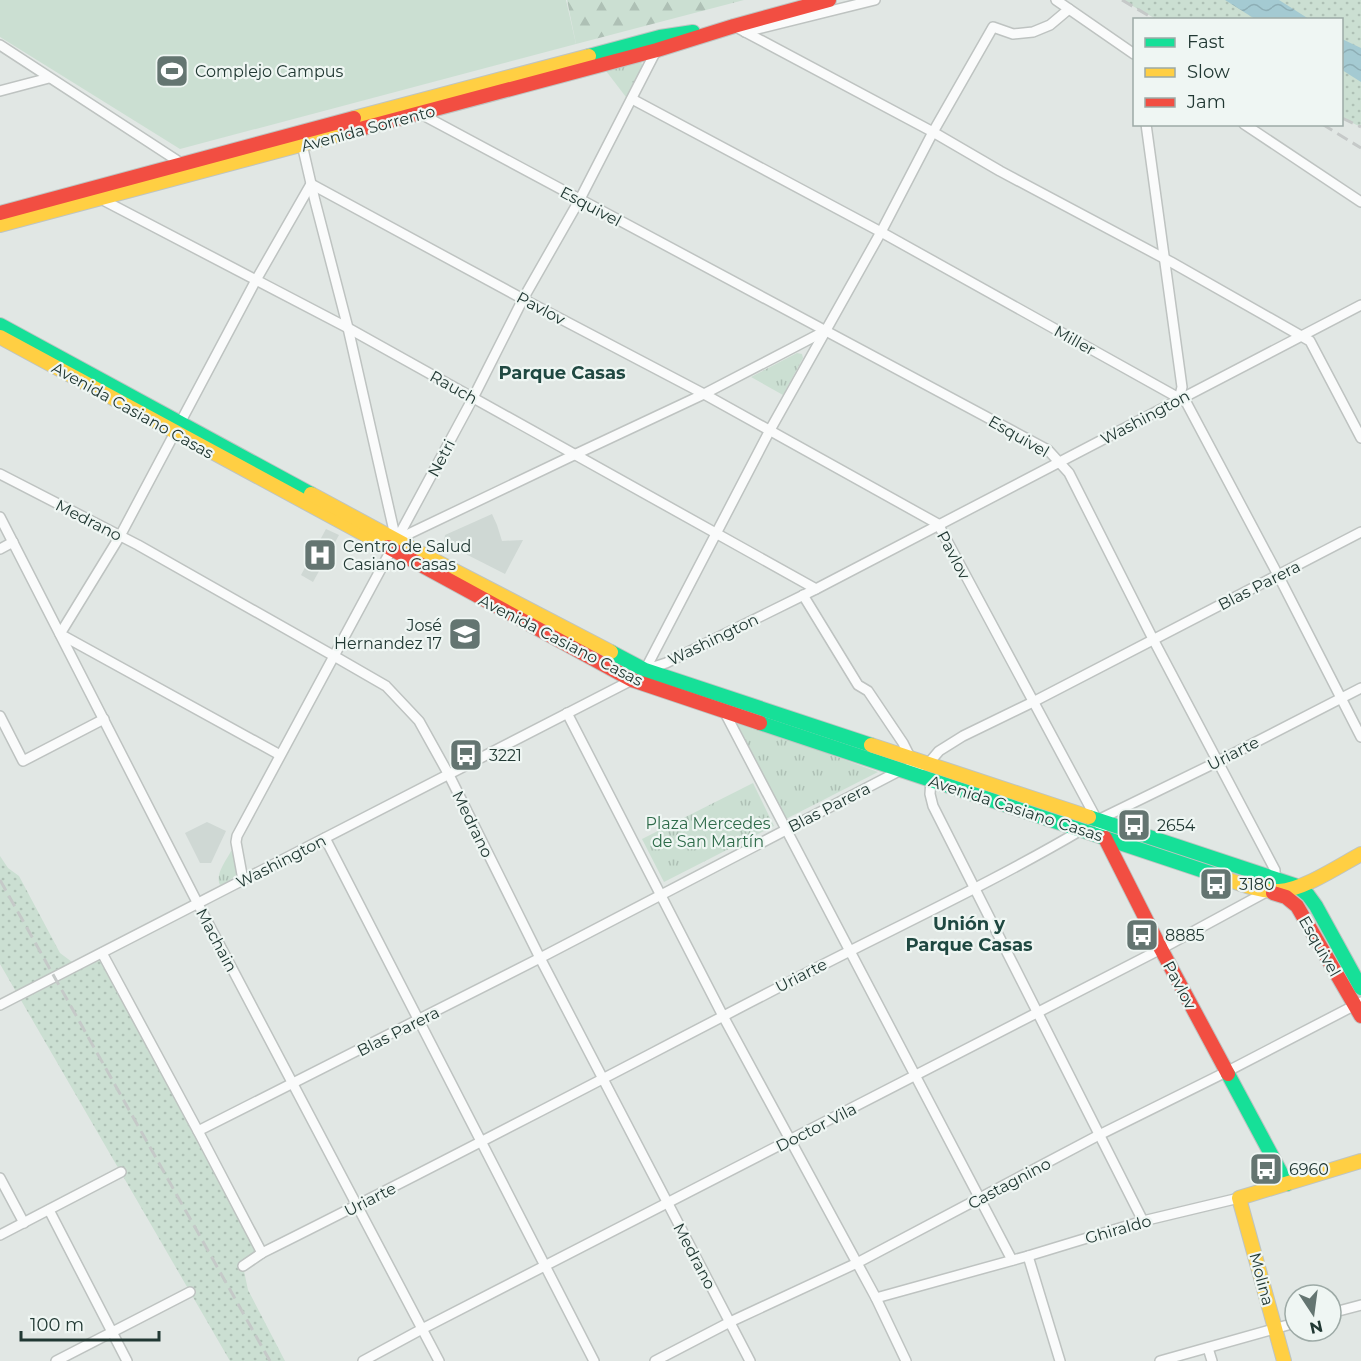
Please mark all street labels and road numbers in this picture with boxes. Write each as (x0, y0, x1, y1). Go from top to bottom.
street label: Avenida Sorrento (299, 101, 437, 155)
street label: Esquivel (557, 182, 625, 230)
street label: Pavlov (513, 288, 568, 329)
street label: Miller (1051, 321, 1099, 359)
street label: Avenida Casiano Casas (49, 358, 217, 463)
street label: Rauch (427, 367, 481, 408)
street label: Washington (1097, 386, 1193, 449)
street label: Esquivel (985, 412, 1052, 461)
street label: Netri (424, 436, 459, 480)
street label: Medrano (52, 496, 125, 545)
street label: Pavlov (933, 528, 974, 583)
street label: Blas Parera (1215, 557, 1303, 614)
street label: Avenida Casiano Casas (475, 591, 646, 690)
street label: Washington (665, 609, 761, 669)
street label: Uriarte (1204, 732, 1262, 774)
street label: Avenida Casiano Casas (926, 771, 1105, 846)
street label: Blas Parera (785, 779, 873, 836)
street label: Medrano (448, 788, 497, 861)
street label: Washington (233, 831, 329, 892)
street label: Machain (192, 905, 241, 975)
street label: Esquivel (1295, 913, 1344, 980)
street label: Uriarte (772, 954, 830, 996)
street label: Pavlov (1159, 958, 1200, 1013)
street label: Blas Parera (354, 1003, 442, 1060)
street label: Doctor Vila (773, 1099, 860, 1156)
street label: Castagnino (965, 1154, 1054, 1213)
street label: Uriarte (341, 1178, 399, 1220)
street label: Ghiraldo (1083, 1211, 1153, 1248)
street label: Medrano (669, 1220, 720, 1292)
street label: Molina (1245, 1251, 1278, 1308)

